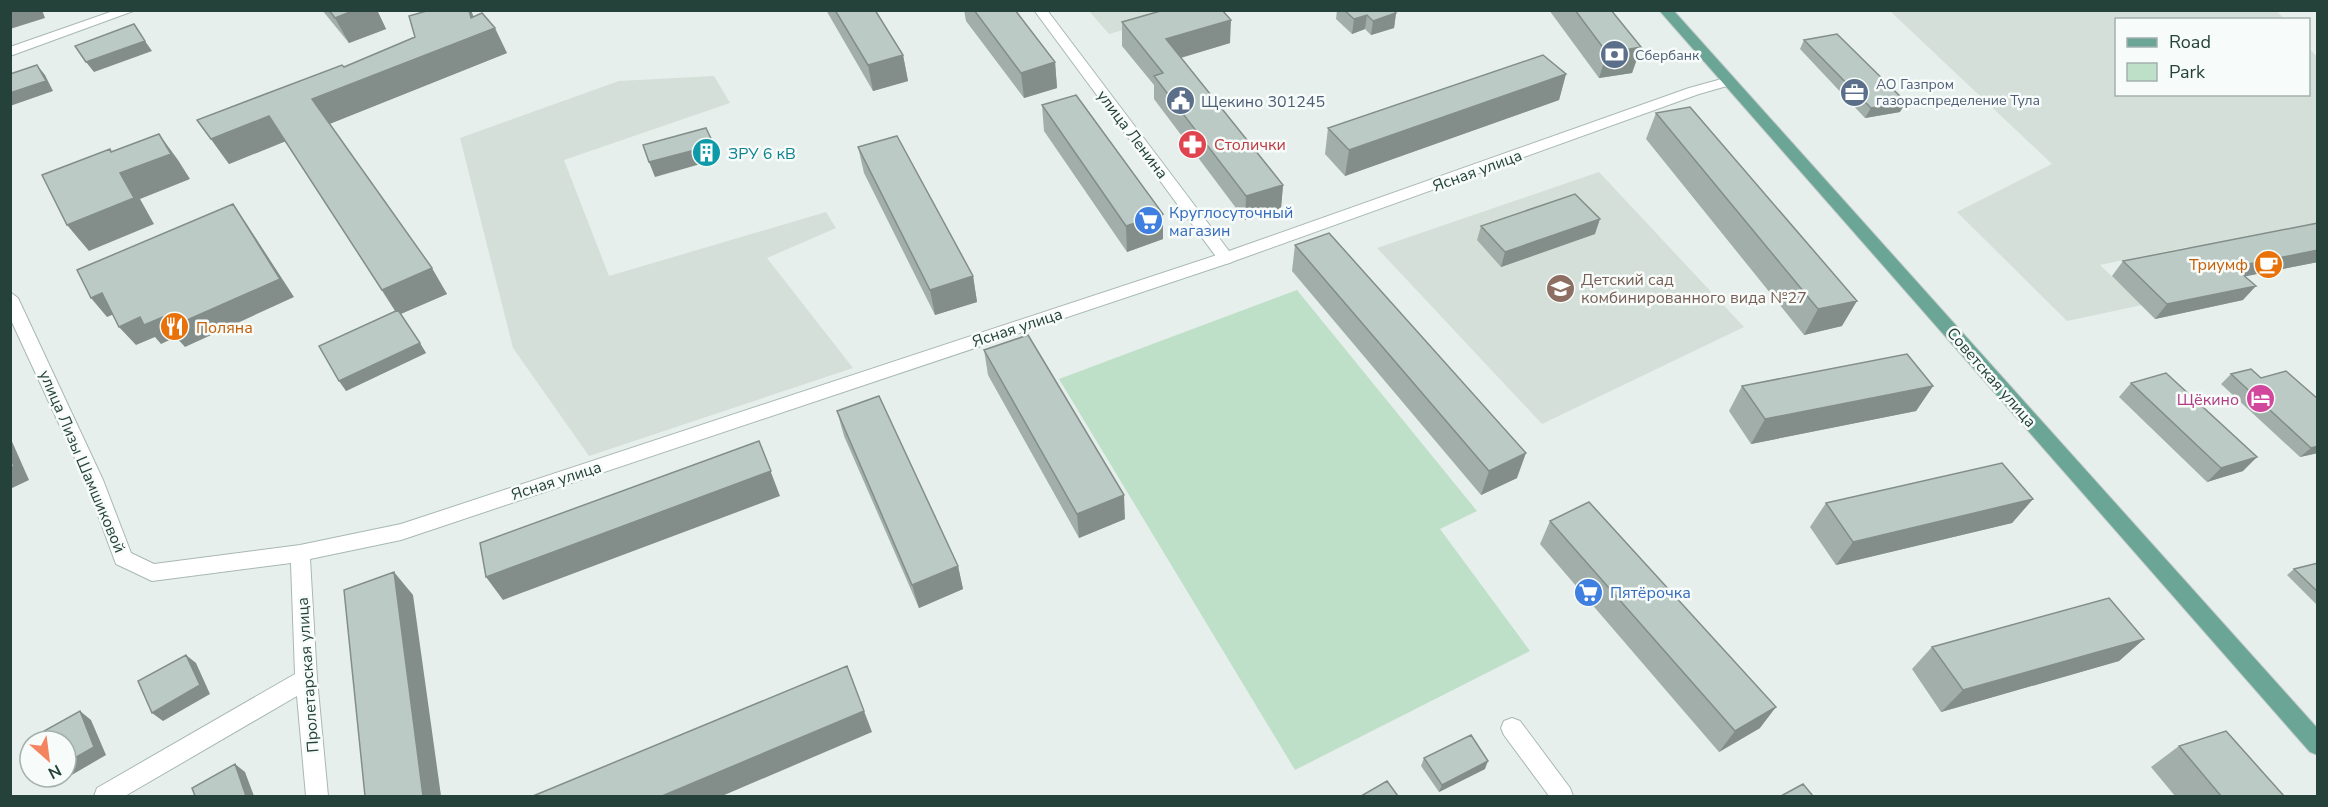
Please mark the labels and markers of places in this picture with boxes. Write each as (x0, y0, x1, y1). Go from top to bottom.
bank icon: Сбербанк (1598, 39, 1630, 71)
place label: Сбербанк (1635, 46, 1700, 65)
place label: АО Газпром газораспределение Тула (1876, 75, 2040, 110)
office icon: АО Газпром газораспределение Тула (1839, 76, 1871, 108)
public building icon: Щекино 301245 (1164, 85, 1196, 117)
place label: Щекино 301245 (1201, 91, 1325, 113)
pharmacy icon: Столички (1177, 128, 1209, 160)
place label: Столички (1214, 134, 1286, 156)
building icon: ЗРУ 6 кВ (691, 137, 723, 169)
place label: ЗРУ 6 кВ (728, 143, 796, 165)
place label: Круглосуточный магазин (1169, 202, 1293, 242)
supermarket icon: Круглосуточный магазин (1132, 205, 1164, 237)
cafe icon: Триумф (2253, 248, 2285, 280)
place label: Триумф (2189, 254, 2248, 276)
place label: Детский сад комбинированного вида №27 (1581, 269, 1807, 309)
school or university icon: Детский сад комбинированного вида №27 (1544, 272, 1576, 304)
restaurant icon: Поляна (159, 311, 191, 343)
place label: Поляна (196, 317, 253, 339)
hotel icon: Щёкино (2244, 383, 2276, 415)
place label: Щёкино (2177, 389, 2239, 411)
supermarket icon: Пятёрочка (1573, 576, 1605, 608)
place label: Пятёрочка (1610, 582, 1691, 604)

